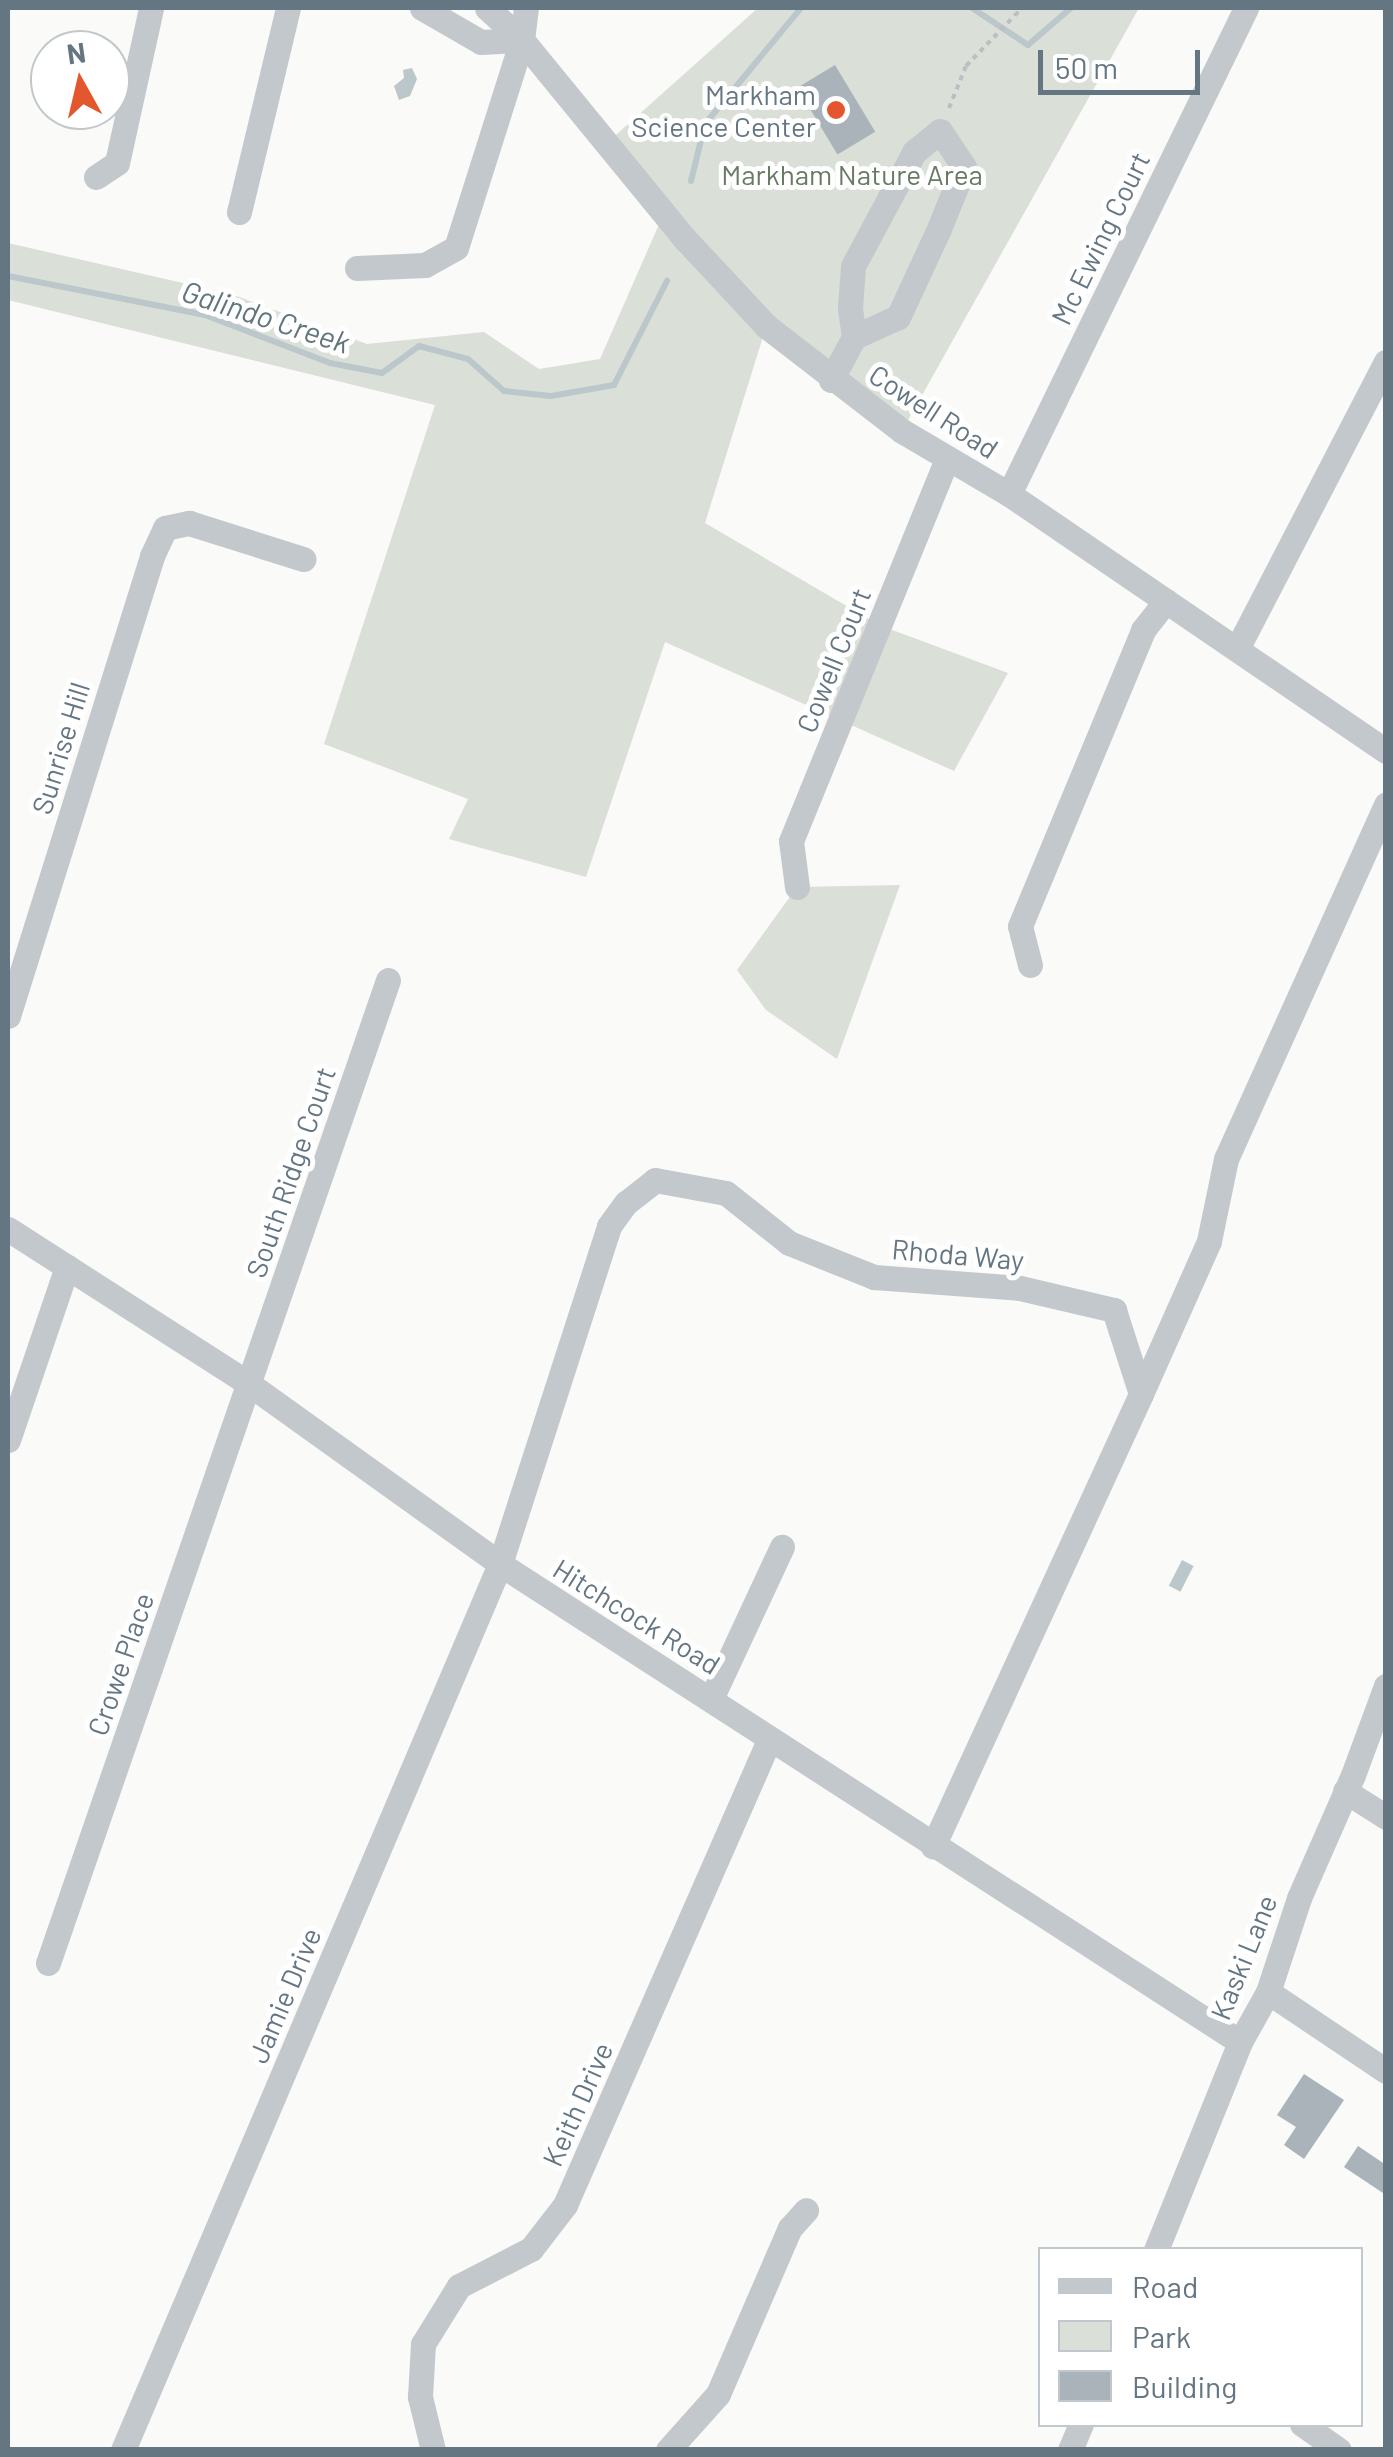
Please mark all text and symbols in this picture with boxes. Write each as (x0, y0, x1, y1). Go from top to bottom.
north arrow (30, 30, 130, 130)
scale bar (1043, 30, 1206, 92)
text: N (65, 34, 88, 70)
text: 50 m (1055, 49, 1118, 85)
place label: Markham Science Center (631, 77, 816, 143)
marker: Markham Science Center (825, 99, 847, 121)
street label: Mc Ewing Court (1044, 146, 1156, 330)
park label: Markham Nature Area (721, 157, 983, 191)
water label: Galindo Creek (178, 272, 354, 360)
street label: Cowell Road (863, 357, 1005, 465)
street label: Cowell Court (789, 583, 877, 737)
street label: Sunrise Hill (24, 678, 96, 818)
street label: South Ridge Court (238, 1062, 342, 1282)
street label: Rhoda Way (890, 1231, 1026, 1277)
street label: Hitchcock Road (547, 1551, 727, 1681)
street label: Crowe Place (80, 1588, 160, 1740)
street label: Kaski Lane (1203, 1890, 1283, 2024)
street label: Jamie Drive (240, 1922, 328, 2068)
street label: Keith Drive (535, 2037, 619, 2171)
legend (1038, 2247, 1363, 2427)
text: Road (1132, 2268, 1198, 2304)
text: Park (1132, 2318, 1191, 2354)
text: Building (1132, 2368, 1237, 2404)

